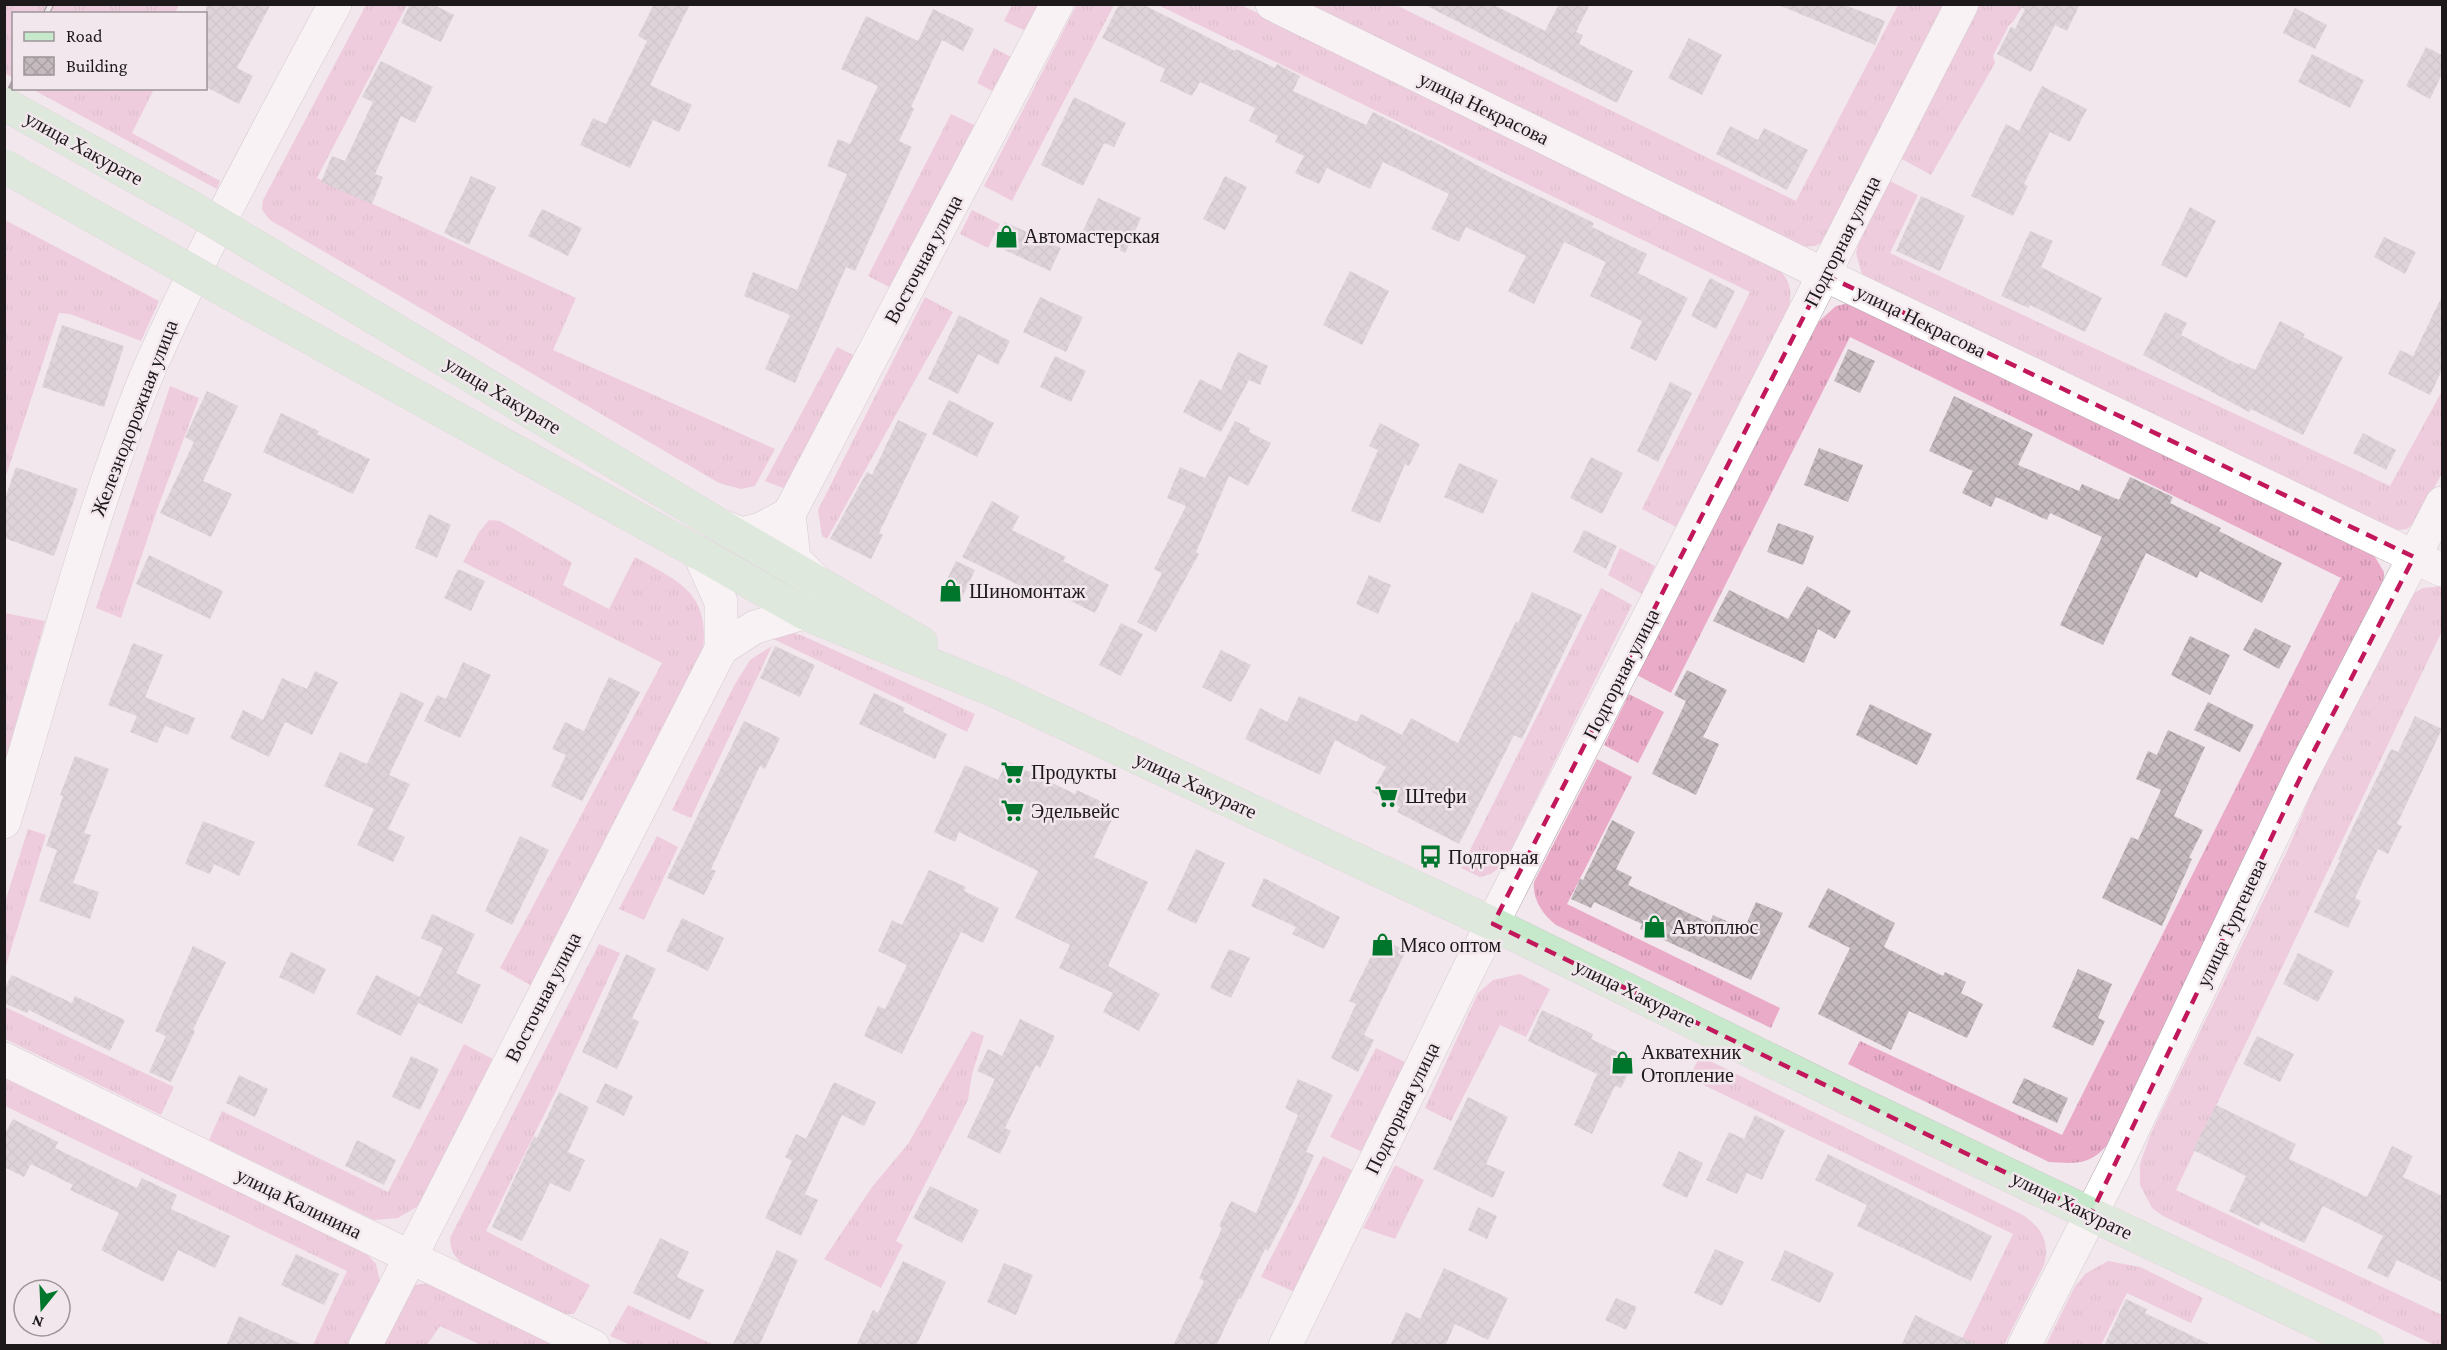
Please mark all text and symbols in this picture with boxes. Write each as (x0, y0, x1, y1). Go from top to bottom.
legend (12, 12, 207, 90)
text: Road (66, 26, 103, 46)
text: Building (66, 56, 128, 76)
street label: улица Некрасова (1415, 67, 1553, 150)
street label: улица Хакурате (21, 106, 147, 191)
street label: Подгорная улица (1800, 172, 1885, 310)
street label: Восточная улица (880, 191, 967, 328)
shop icon: Автомастерская (993, 223, 1019, 249)
place label: Автомастерская (1024, 225, 1160, 248)
street label: улица Некрасова (1852, 280, 1990, 363)
street label: Железнодорожная улица (86, 317, 183, 520)
street label: улица Хакурате (440, 352, 565, 439)
shop icon: Шиномонтаж (938, 578, 964, 604)
place label: Шиномонтаж (969, 580, 1085, 602)
street label: Подгорная улица (1579, 605, 1664, 743)
street label: улица Хакурате (1131, 747, 1261, 824)
supermarket icon: Продукты (1000, 759, 1026, 785)
place label: Продукты (1031, 761, 1117, 784)
supermarket icon: Штефи (1374, 783, 1400, 809)
place label: Штефи (1405, 785, 1467, 808)
supermarket icon: Эдельвейс (1000, 798, 1026, 824)
place label: Эдельвейс (1031, 800, 1120, 823)
bus stop icon: Подгорная (1417, 844, 1443, 870)
place label: Подгорная (1448, 846, 1539, 869)
street label: улица Тургенева (2192, 855, 2271, 991)
shop icon: Автоплюс (1641, 914, 1667, 940)
place label: Автоплюс (1672, 916, 1758, 938)
street label: Восточная улица (501, 928, 586, 1066)
shop icon: Мясо оптом (1369, 932, 1395, 958)
place label: Мясо оптом (1400, 934, 1501, 956)
street label: улица Хакурате (1570, 954, 1699, 1033)
street label: Подгорная улица (1361, 1039, 1444, 1178)
place label: Акватехник Отопление (1641, 1041, 1741, 1086)
shop icon: Акватехник Отопление (1610, 1050, 1636, 1076)
street label: улица Калинина (232, 1163, 365, 1244)
street label: улица Хакурате (2007, 1166, 2136, 1245)
north arrow (12, 1278, 72, 1338)
text: N (30, 1312, 45, 1332)

